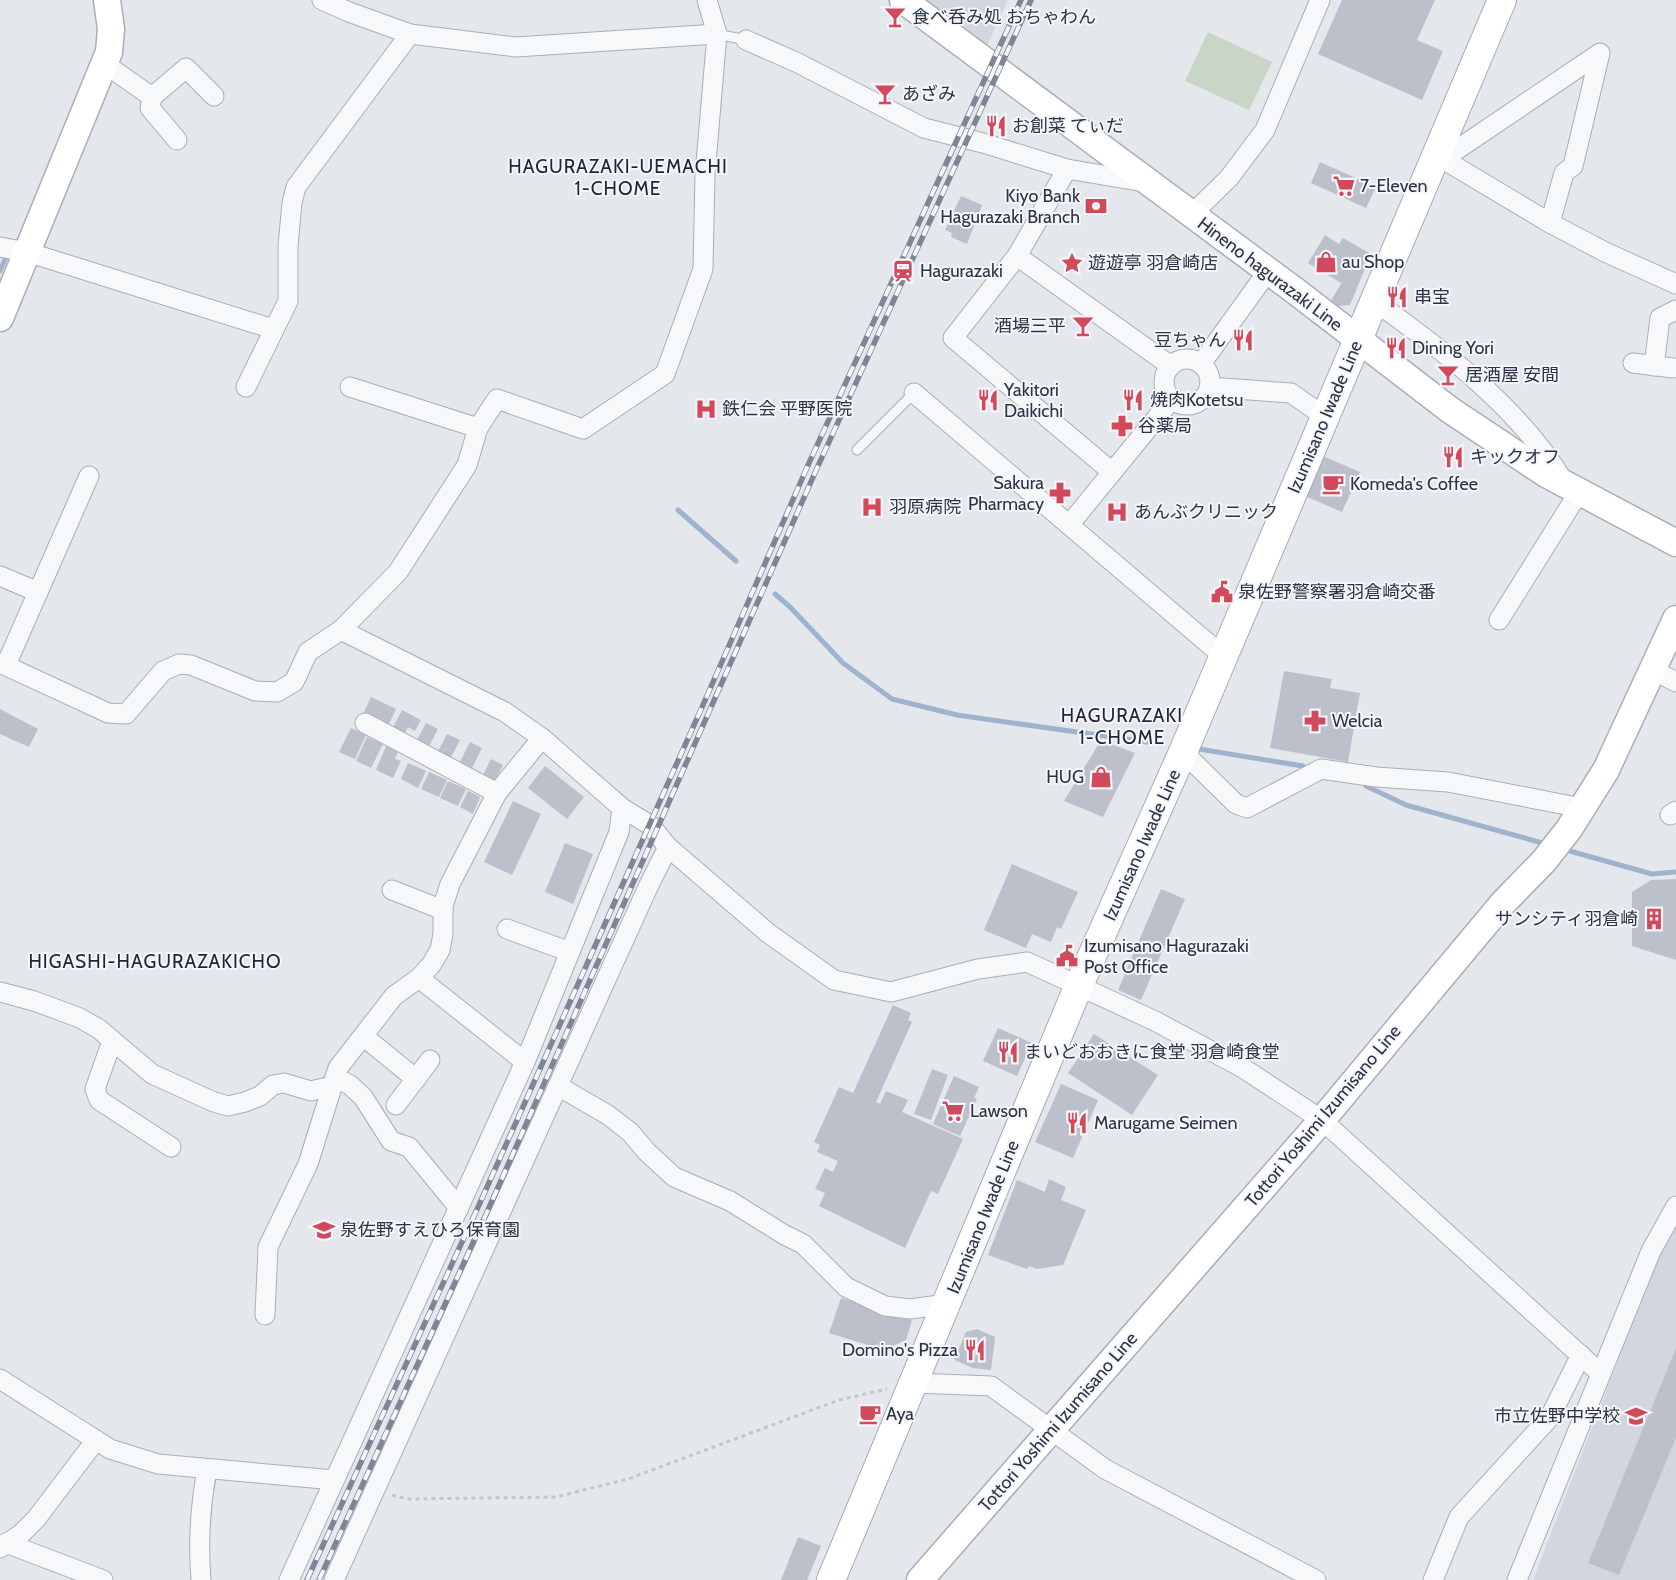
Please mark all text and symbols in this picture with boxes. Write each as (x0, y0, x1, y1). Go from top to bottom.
bar icon: 食べ呑み処 おちゃわん (882, 4, 908, 30)
place label: 食べ呑み処 おちゃわん (912, 6, 1096, 28)
bar icon: あざみ (872, 81, 898, 107)
place label: あざみ (902, 83, 956, 105)
restaurant icon: お創菜 てぃだ (983, 113, 1009, 139)
place label: お創菜 てぃだ (1012, 115, 1124, 137)
district label: HAGURAZAKI-UEMACHI 1-CHOME (508, 155, 728, 200)
supermarket icon: 7-Eleven (1331, 173, 1357, 199)
place label: 7-Eleven (1360, 175, 1428, 197)
place label: Kiyo Bank Hagurazaki Branch (940, 185, 1081, 228)
bank icon: Kiyo Bank Hagurazaki Branch (1083, 193, 1109, 219)
street label: Hineno hagurazaki Line (1193, 212, 1347, 336)
shop icon: au Shop (1313, 249, 1339, 275)
place icon: 遊遊亭 羽倉崎店 (1059, 250, 1085, 276)
place label: au Shop (1342, 251, 1404, 273)
place label: 遊遊亭 羽倉崎店 (1088, 252, 1218, 274)
station icon: Hagurazaki (890, 258, 916, 284)
place label: Hagurazaki (920, 260, 1003, 282)
restaurant icon: 串宝 (1384, 284, 1410, 310)
place label: 串宝 (1414, 286, 1450, 308)
bar icon: 酒場三平 (1070, 313, 1096, 339)
place label: 酒場三平 (994, 315, 1066, 337)
restaurant icon: 豆ちゃん (1230, 327, 1256, 353)
place label: 豆ちゃん (1154, 329, 1226, 351)
restaurant icon: Dining Yori (1383, 335, 1409, 361)
street label: Izumisano Iwade Line (1283, 337, 1367, 497)
place label: Dining Yori (1412, 337, 1494, 359)
bar icon: 居酒屋 安間 (1435, 362, 1461, 388)
place label: 居酒屋 安間 (1465, 364, 1559, 386)
place label: Yakitori Daikichi (1003, 379, 1063, 422)
restaurant icon: Yakitori Daikichi (975, 387, 1001, 413)
restaurant icon: 焼肉Kotetsu (1120, 387, 1146, 413)
place label: 焼肉Kotetsu (1150, 389, 1244, 411)
hospital icon: 鉄仁会 平野医院 (693, 396, 719, 422)
place label: 鉄仁会 平野医院 (722, 398, 852, 420)
pharmacy icon: 谷薬局 (1109, 413, 1135, 439)
place label: 谷薬局 (1138, 415, 1192, 437)
restaurant icon: キックオフ (1440, 444, 1466, 470)
place label: キックオフ (1470, 446, 1560, 468)
cafe icon: Komeda's Coffee (1320, 471, 1346, 497)
place label: Sakura Pharmacy (968, 472, 1044, 515)
place label: Komeda's Coffee (1350, 473, 1478, 495)
pharmacy icon: Sakura Pharmacy (1047, 480, 1073, 506)
hospital icon: 羽原病院 (859, 494, 885, 520)
place label: 羽原病院 (889, 496, 961, 518)
hospital icon: あんぶクリニック (1104, 499, 1130, 525)
place label: あんぶクリニック (1134, 501, 1278, 523)
public building icon: 泉佐野警察署羽倉崎交番 (1209, 579, 1235, 605)
place label: 泉佐野警察署羽倉崎交番 (1238, 581, 1436, 603)
district label: HAGURAZAKI 1-CHOME (1061, 704, 1183, 749)
pharmacy icon: Welcia (1302, 708, 1328, 734)
place label: Welcia (1332, 710, 1383, 732)
shop icon: HUG (1088, 764, 1114, 790)
place label: HUG (1046, 766, 1084, 788)
street label: Izumisano Iwade Line (1099, 766, 1185, 924)
building icon: サンシティ羽倉崎 (1641, 906, 1667, 932)
place label: サンシティ羽倉崎 (1495, 908, 1638, 930)
place label: Izumisano Hagurazaki Post Office (1084, 935, 1249, 978)
public building icon: Izumisano Hagurazaki Post Office (1054, 943, 1080, 969)
district label: HIGASHI-HAGURAZAKICHO (28, 950, 282, 973)
street label: Tottori Yoshimi Izumisano Line (1240, 1021, 1406, 1211)
restaurant icon: まいどおおきに食堂 羽倉崎食堂 (995, 1039, 1021, 1065)
place label: まいどおおきに食堂 羽倉崎食堂 (1024, 1041, 1280, 1063)
supermarket icon: Lawson (940, 1098, 966, 1124)
place label: Lawson (970, 1100, 1028, 1122)
restaurant icon: Marugame Seimen (1064, 1110, 1090, 1136)
place label: Marugame Seimen (1094, 1112, 1238, 1134)
street label: Izumisano Iwade Line (942, 1137, 1024, 1297)
school or university icon: 泉佐野すえひろ保育園 (311, 1217, 337, 1243)
place label: 泉佐野すえひろ保育園 (340, 1219, 520, 1241)
street label: Tottori Yoshimi Izumisano Line (974, 1328, 1142, 1516)
restaurant icon: Domino's Pizza (962, 1337, 988, 1363)
place label: Domino's Pizza (842, 1339, 958, 1361)
cafe icon: Aya (857, 1401, 883, 1427)
place label: Aya (886, 1403, 914, 1425)
school or university icon: 市立佐野中学校 (1623, 1403, 1649, 1429)
place label: 市立佐野中学校 (1494, 1405, 1620, 1427)

